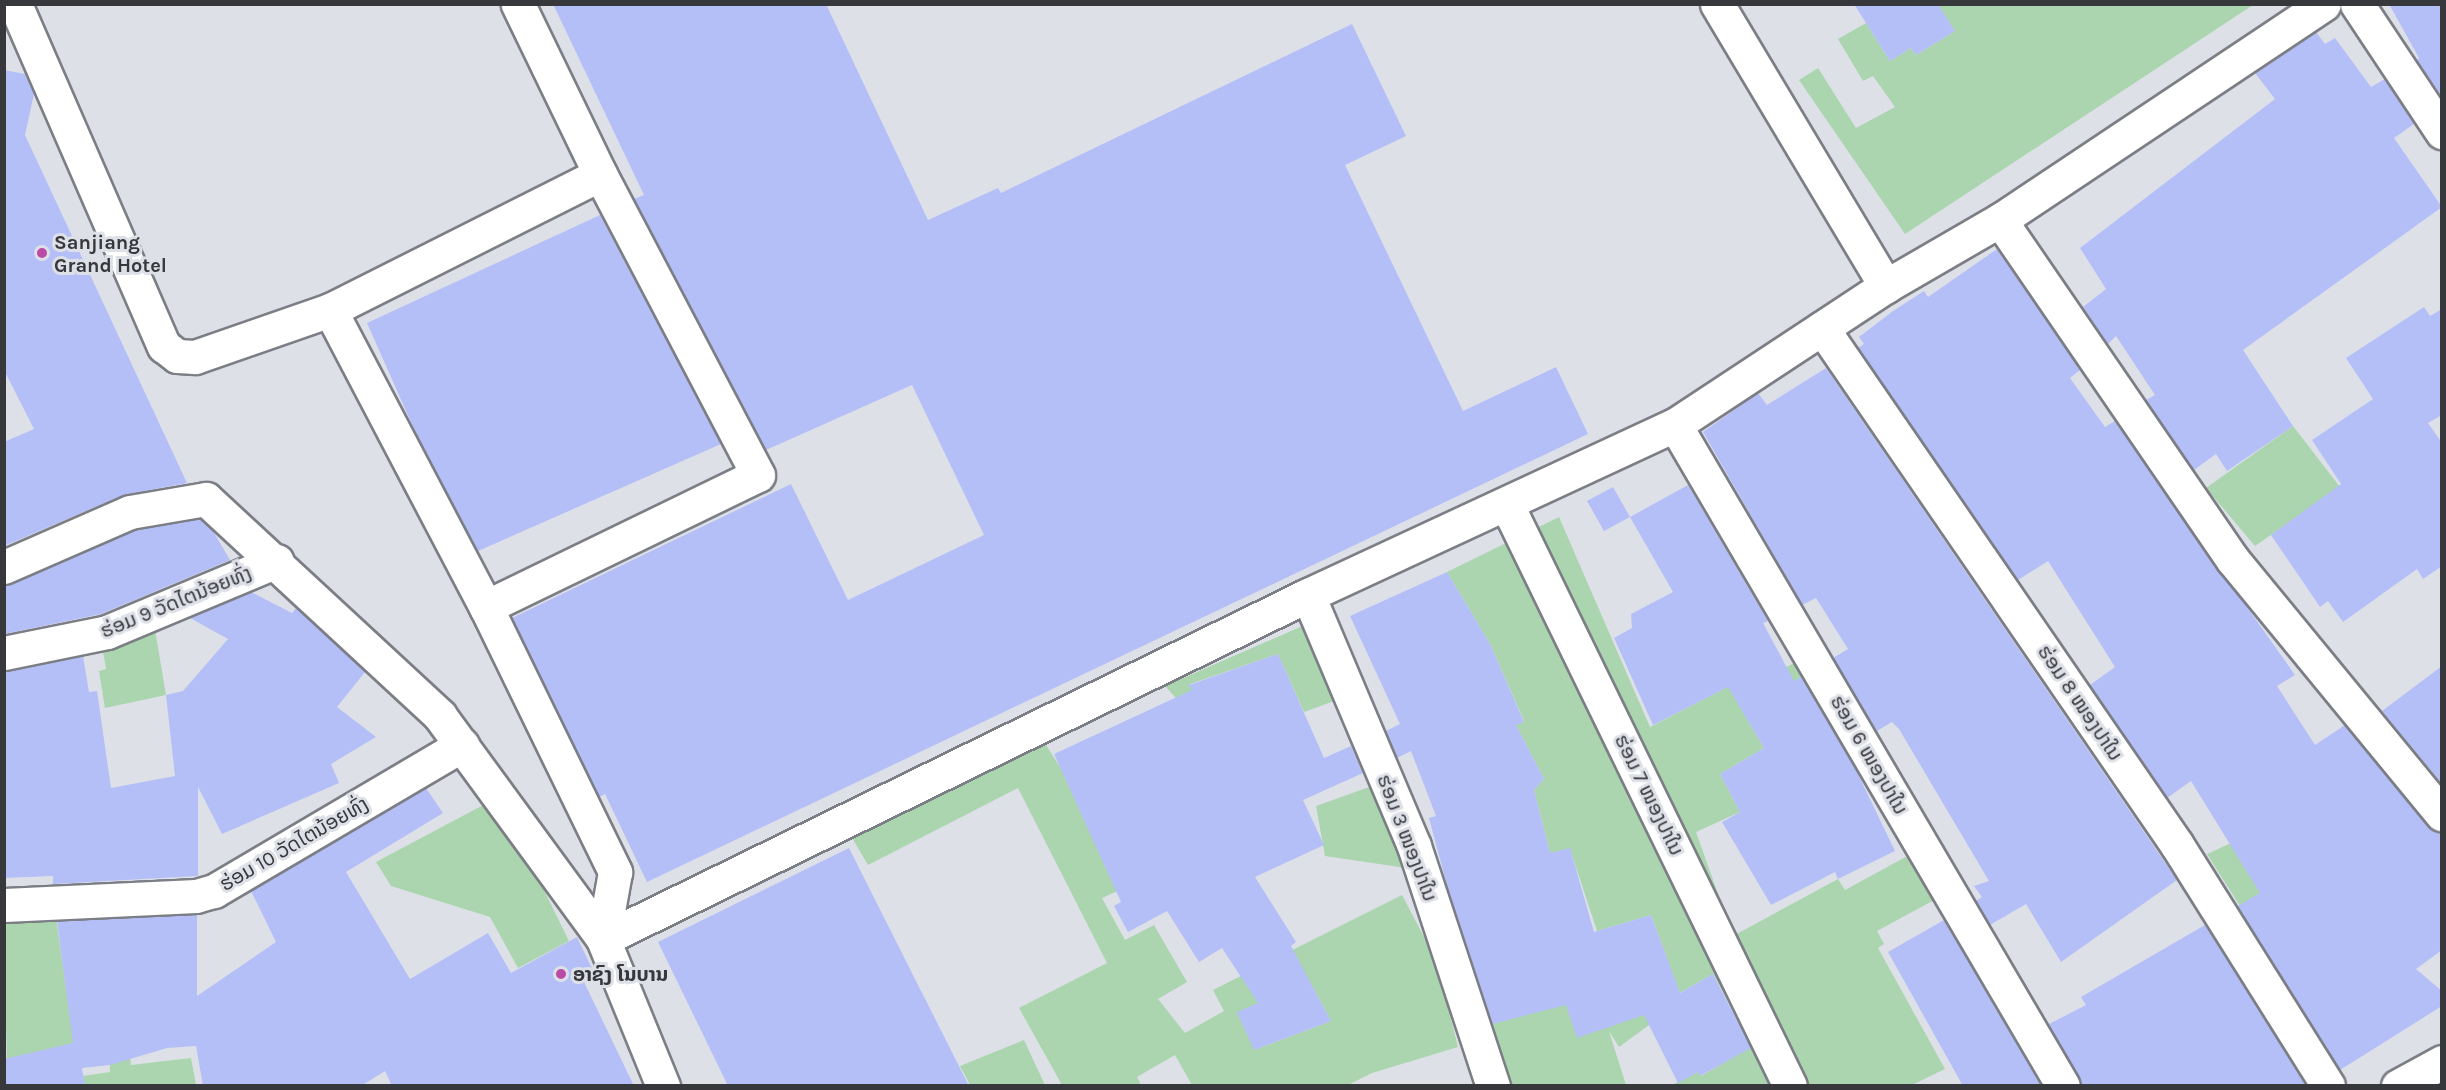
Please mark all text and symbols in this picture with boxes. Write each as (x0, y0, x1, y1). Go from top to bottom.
place label: Sanjiang Grand Hotel (54, 230, 167, 277)
marker: Sanjiang Grand Hotel (35, 246, 49, 260)
street label: ຮ່ອມ 9 ວັດໄຕນ້ອຍທົ່ງ (97, 561, 255, 643)
street label: ຮ່ອມ 8 ໜອງປາໃນ (2032, 641, 2128, 765)
street label: ຮ່ອມ 6 ໜອງປາໃນ (1825, 691, 1913, 819)
street label: ຮ່ອມ 7 ໜອງປາໃນ (1609, 731, 1689, 859)
street label: ຮ່ອມ 3 ໜອງປາໃນ (1372, 771, 1442, 905)
street label: ຮ່ອມ 10 ວັດໄຕນ້ອຍທົ່ງ (215, 792, 373, 896)
place label: ອາຊົງ ໂນບານ (573, 962, 668, 986)
marker: ອາຊົງ ໂນບານ (554, 967, 568, 981)

